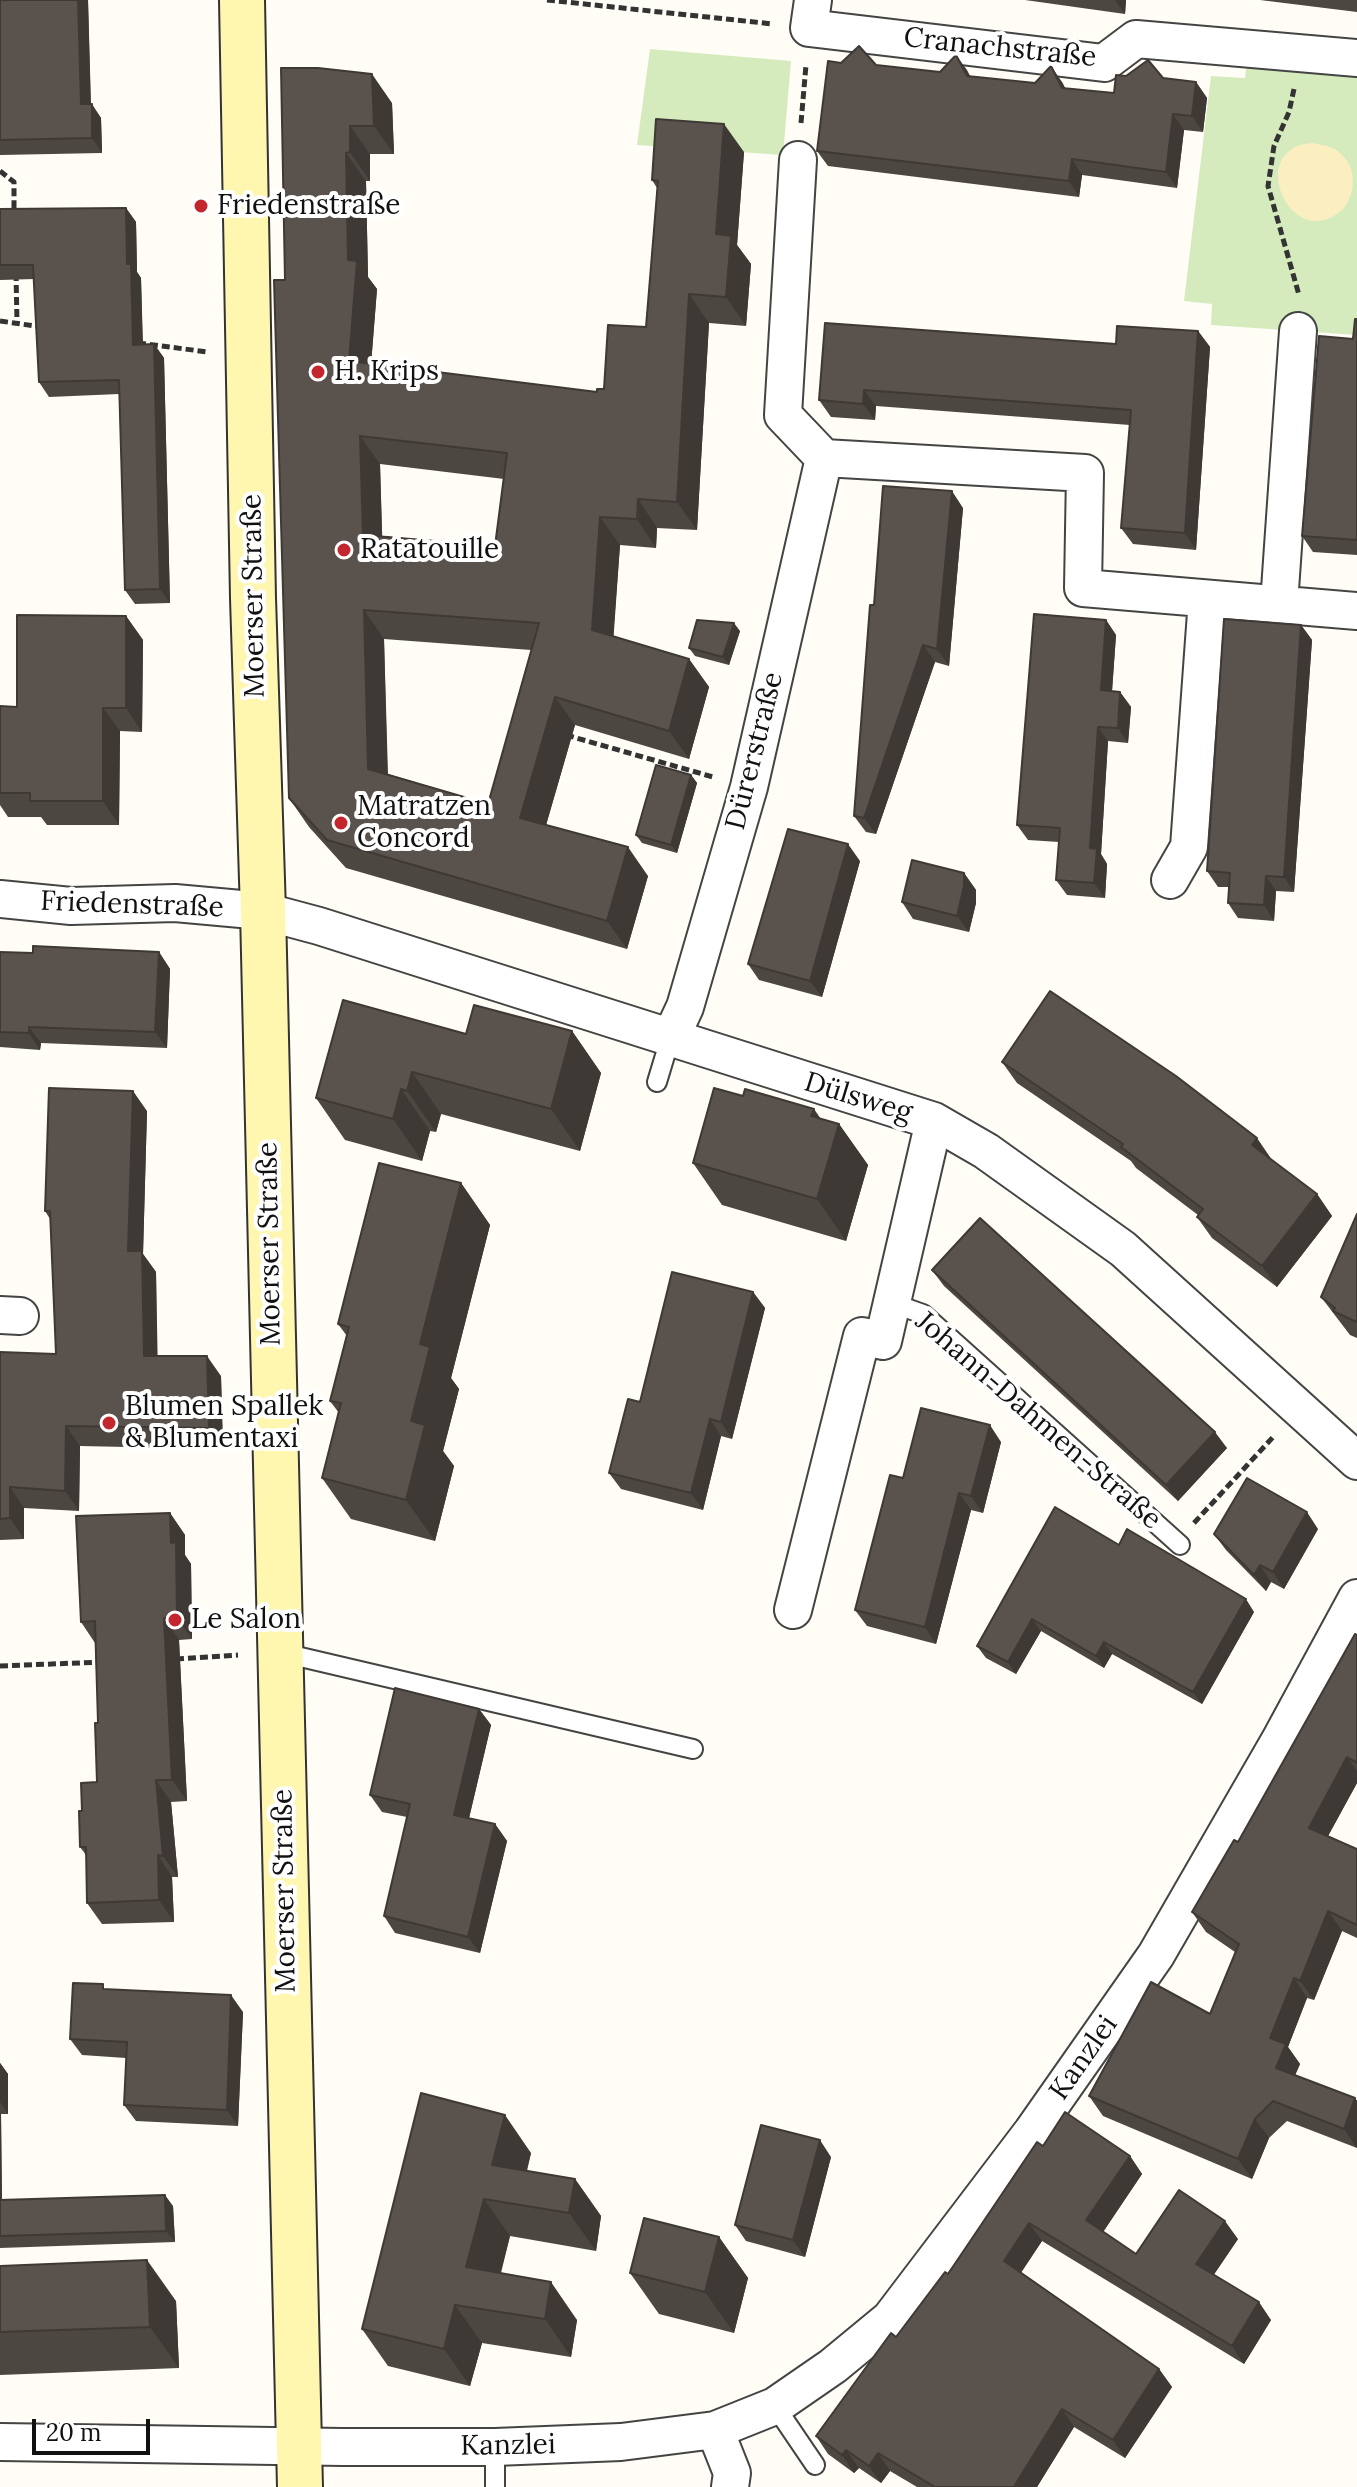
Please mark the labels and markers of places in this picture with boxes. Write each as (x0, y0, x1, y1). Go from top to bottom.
place label: Friedenstraße (217, 189, 400, 223)
marker: Friedenstraße (192, 197, 210, 215)
place label: H. Krips (334, 355, 439, 389)
marker: H. Krips (309, 363, 327, 381)
place label: Ratatouille (360, 533, 499, 567)
marker: Ratatouille (335, 541, 353, 559)
place label: Matratzen Concord (357, 790, 491, 856)
marker: Matratzen Concord (332, 814, 350, 832)
place label: Blumen Spallek & Blumentaxi (125, 1390, 323, 1456)
marker: Blumen Spallek & Blumentaxi (100, 1414, 118, 1432)
place label: Le Salon (191, 1603, 301, 1637)
marker: Le Salon (166, 1611, 184, 1629)

